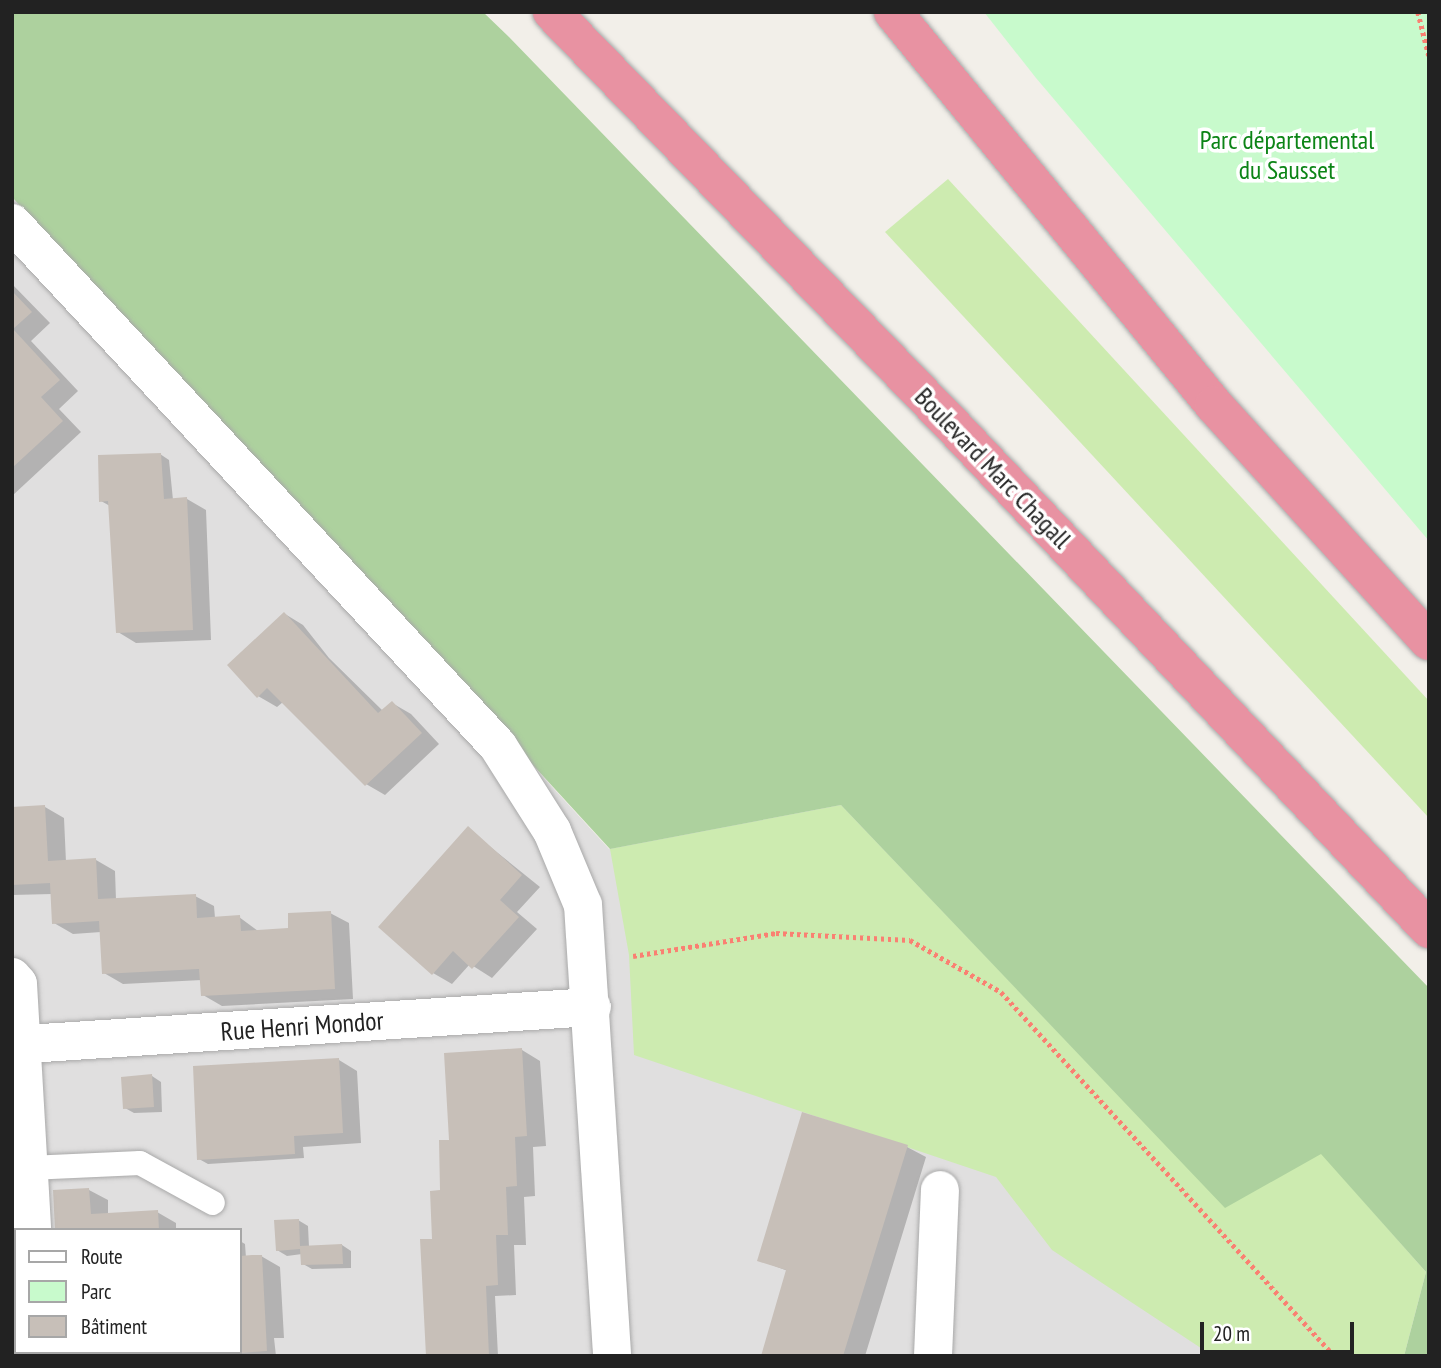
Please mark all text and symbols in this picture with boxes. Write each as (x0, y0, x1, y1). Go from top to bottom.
park label: Parc départemental du Sausset (1199, 124, 1375, 186)
street label: Boulevard Marc Chagall (908, 381, 1078, 555)
street label: Rue Henri Mondor (220, 1005, 384, 1047)
legend (14, 1228, 242, 1354)
text: Route (81, 1243, 123, 1270)
text: Parc (81, 1278, 112, 1305)
scale bar (1203, 1308, 1357, 1352)
text: Bâtiment (81, 1313, 147, 1340)
text: 20 m (1213, 1320, 1250, 1347)

